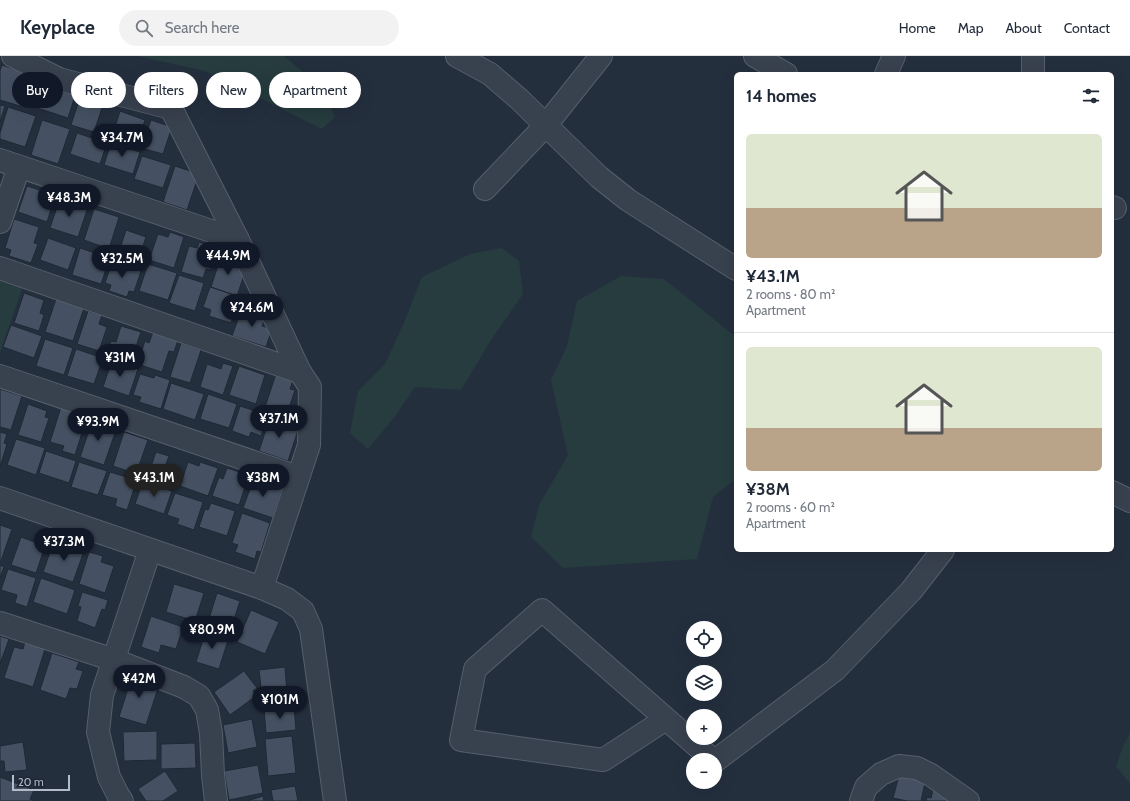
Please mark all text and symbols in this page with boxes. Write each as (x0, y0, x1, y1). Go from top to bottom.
search box (119, 10, 399, 46)
text: Keyplace (20, 16, 95, 39)
icon: search (133, 17, 155, 39)
text: Search here (165, 19, 239, 37)
text: Home (899, 19, 936, 37)
text: Map (958, 19, 983, 37)
text: About (1005, 19, 1042, 37)
text: Contact (1064, 19, 1110, 37)
chip: Buy (12, 72, 63, 108)
chip: Rent (71, 72, 126, 108)
chip: Filters (134, 72, 198, 108)
chip: New (206, 72, 261, 108)
chip: Apartment (269, 72, 361, 108)
icon: filters (1080, 85, 1102, 107)
text: 14 homes (746, 86, 816, 106)
pin: ¥34.7M (89, 124, 155, 158)
text: ¥34.7M (100, 129, 144, 145)
icon: home (888, 160, 960, 232)
pin: ¥48.3M (36, 184, 102, 218)
text: ¥48.3M (47, 189, 91, 205)
pin: ¥44.9M (195, 242, 261, 276)
pin: ¥32.5M (89, 245, 155, 279)
text: ¥44.9M (206, 247, 250, 263)
text: ¥32.5M (101, 250, 143, 266)
text: ¥43.1M (746, 266, 800, 286)
text: 2 rooms · 80 m² (746, 286, 835, 302)
pin: ¥24.6M (219, 294, 285, 328)
text: ¥24.6M (230, 299, 274, 315)
text: Apartment (746, 302, 806, 318)
pin: ¥31M (96, 344, 144, 378)
text: ¥31M (105, 349, 135, 365)
icon: home (888, 373, 960, 445)
pin: ¥37.1M (246, 405, 312, 439)
pin: ¥93.9M (65, 408, 131, 442)
text: ¥37.1M (259, 410, 299, 426)
text: ¥93.9M (77, 413, 119, 429)
pin: ¥43.1M (121, 464, 187, 498)
pin: ¥38M (239, 464, 287, 498)
text: ¥43.1M (133, 469, 175, 485)
text: ¥38M (246, 469, 280, 485)
text: ¥38M (746, 479, 790, 499)
text: 2 rooms · 60 m² (746, 499, 835, 515)
text: Apartment (746, 515, 806, 531)
pin: ¥37.3M (31, 528, 97, 562)
text: ¥37.3M (43, 533, 85, 549)
pin: ¥80.9M (179, 616, 245, 650)
text: ¥80.9M (189, 621, 235, 637)
map controls (686, 621, 722, 789)
button: locate (686, 621, 722, 657)
pin: ¥42M (115, 665, 163, 699)
button: layers (686, 665, 722, 701)
text: ¥42M (122, 670, 156, 686)
pin: ¥101M (252, 686, 308, 720)
text: ¥101M (261, 691, 299, 707)
button: + (686, 709, 722, 745)
button: − (686, 753, 722, 789)
scale bar (12, 773, 70, 792)
text: 20 m (18, 775, 44, 789)

